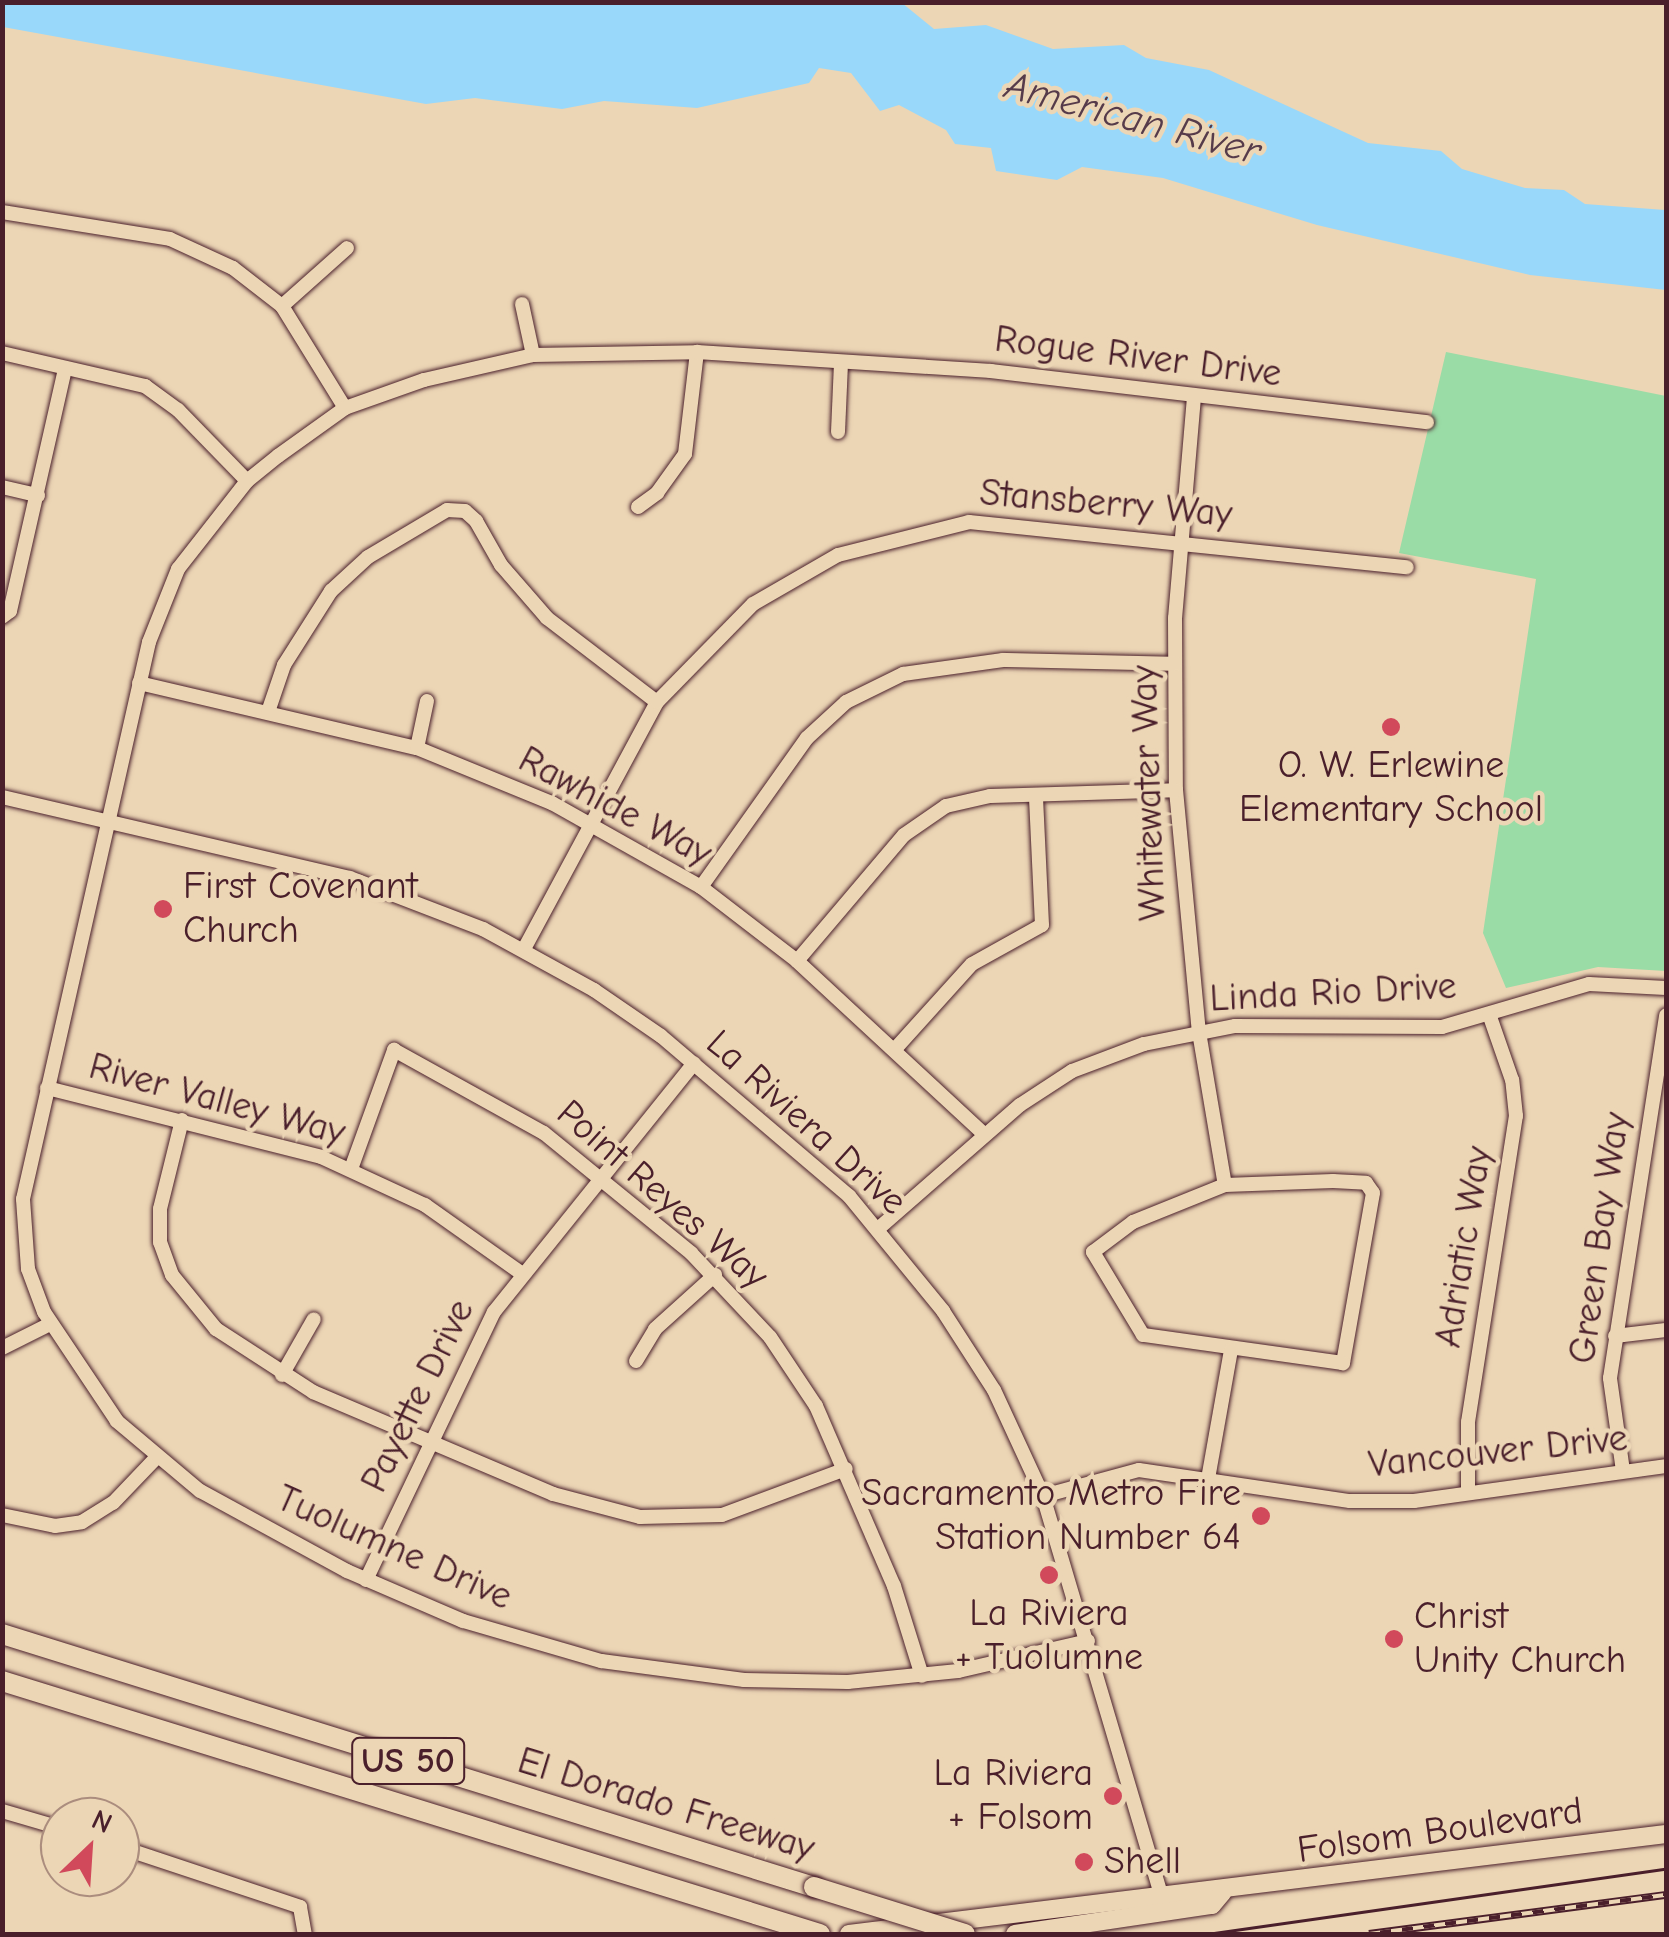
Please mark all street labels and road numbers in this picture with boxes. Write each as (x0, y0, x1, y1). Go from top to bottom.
street label: Rogue River Drive (992, 317, 1284, 397)
street label: Stansberry Way (978, 470, 1234, 538)
street label: Whitewater Way (1122, 664, 1176, 922)
street label: Rawhide Way (511, 737, 719, 877)
street label: Linda Rio Drive (1209, 964, 1457, 1022)
street label: La Riviera Drive (696, 1021, 916, 1225)
street label: River Valley Way (84, 1044, 350, 1156)
street label: Point Reyes Way (547, 1091, 777, 1299)
street label: Green Bay Way (1560, 1109, 1640, 1367)
street label: Adriatic Way (1426, 1143, 1502, 1351)
street label: Payette Drive (352, 1292, 484, 1500)
street label: Vancouver Drive (1366, 1416, 1630, 1488)
street label: Tuolumne Drive (269, 1476, 519, 1620)
road number: US 50 (350, 1731, 466, 1791)
street label: El Dorado Freeway (512, 1738, 820, 1872)
street label: Folsom Boulevard (1295, 1788, 1585, 1874)

